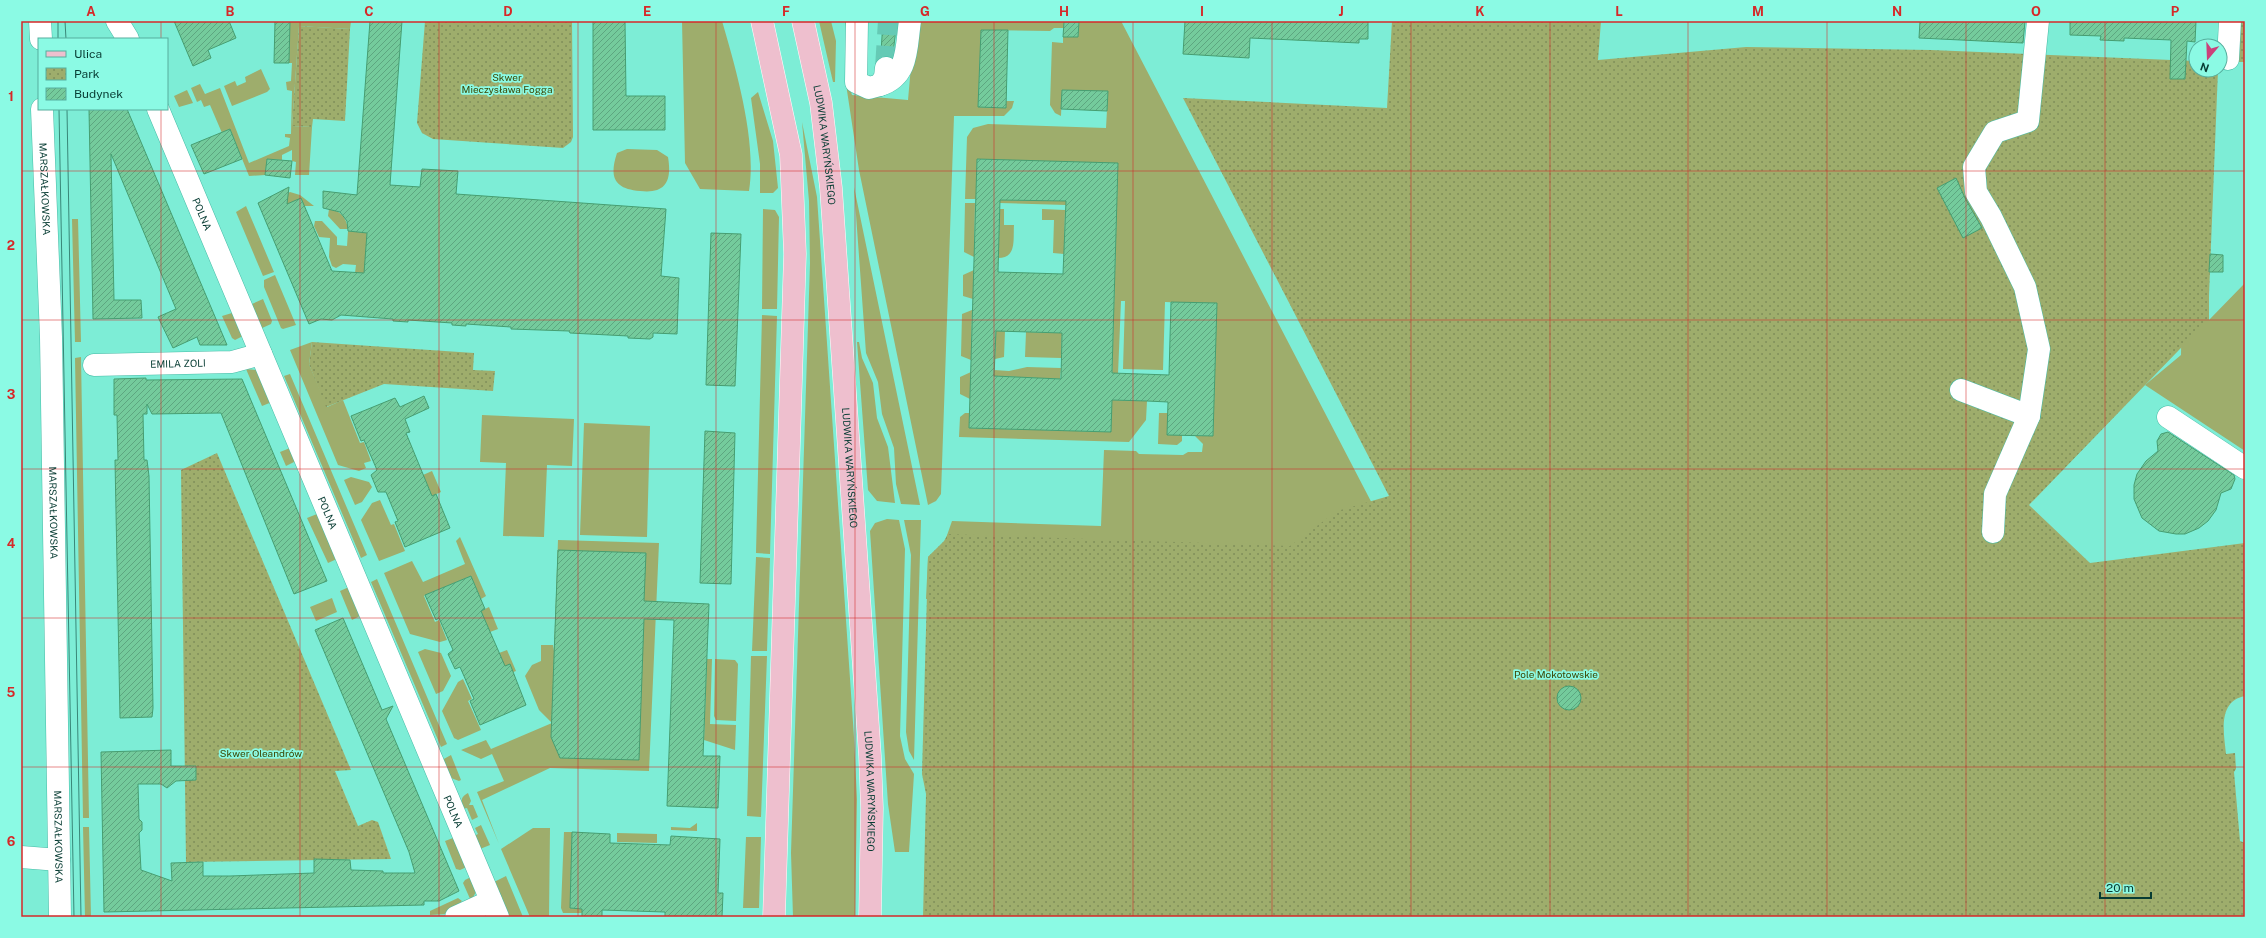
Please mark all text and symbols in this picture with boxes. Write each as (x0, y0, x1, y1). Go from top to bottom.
text: A (86, 4, 96, 19)
text: B (226, 4, 235, 19)
text: C (364, 4, 374, 19)
text: D (503, 4, 513, 19)
text: E (643, 4, 651, 19)
text: F (782, 4, 790, 19)
text: G (920, 4, 930, 19)
text: H (1059, 4, 1069, 19)
text: I (1200, 4, 1204, 19)
text: J (1338, 4, 1344, 19)
text: K (1475, 4, 1485, 19)
text: L (1615, 4, 1623, 19)
text: M (1752, 4, 1764, 19)
text: N (1892, 4, 1902, 19)
text: O (2031, 4, 2041, 19)
text: P (2171, 4, 2180, 19)
legend (38, 38, 168, 110)
north arrow (2188, 38, 2228, 78)
text: Ulica (74, 47, 102, 61)
text: N (2199, 60, 2211, 75)
text: Park (74, 67, 100, 81)
park label: Skwer Mieczysława Fogga (462, 71, 552, 95)
street label: LUDWIKA WARYŃSKIEGO (811, 84, 838, 205)
text: Budynek (74, 87, 123, 101)
text: 1 (8, 89, 14, 104)
street label: MARSZAŁKOWSKA (37, 142, 53, 235)
street label: POLNA (190, 196, 214, 232)
text: 2 (7, 238, 15, 253)
street label: EMILA ZOLI (150, 357, 206, 370)
text: 3 (7, 387, 16, 402)
street label: LUDWIKA WARYŃSKIEGO (840, 407, 860, 529)
street label: MARSZAŁKOWSKA (47, 466, 60, 559)
street label: POLNA (316, 495, 340, 531)
text: 4 (7, 536, 16, 551)
park label: Pole Mokotowskie (1514, 668, 1598, 680)
text: 5 (7, 685, 16, 700)
street label: LUDWIKA WARYŃSKIEGO (862, 730, 878, 852)
park label: Skwer Oleandrów (220, 747, 302, 759)
street label: MARSZAŁKOWSKA (52, 790, 65, 883)
street label: POLNA (441, 793, 466, 829)
text: 6 (7, 834, 16, 849)
scale bar (2100, 874, 2151, 900)
text: 20 m (2106, 881, 2134, 895)

